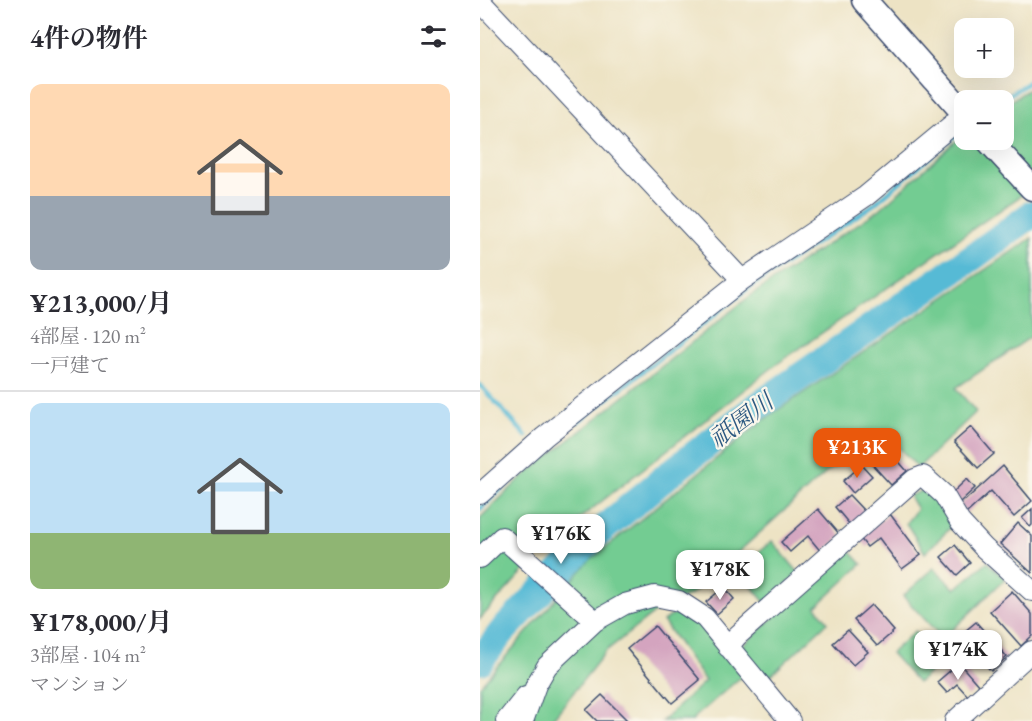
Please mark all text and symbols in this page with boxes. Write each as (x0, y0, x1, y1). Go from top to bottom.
map controls (954, 18, 1014, 150)
button: + (954, 18, 1014, 78)
icon: filters (417, 20, 450, 53)
text: 4件の物件 (30, 21, 148, 55)
button: − (954, 90, 1014, 150)
icon: home (186, 123, 294, 231)
text: ¥213,000/月 (30, 286, 172, 320)
text: 4部屋 · 120 m² (30, 323, 146, 349)
text: 一戸建て (30, 352, 110, 378)
water label: 祇園川 (703, 384, 781, 454)
pin: ¥213K (815, 428, 899, 479)
text: ¥213K (827, 434, 887, 460)
icon: home (186, 442, 294, 550)
pin: ¥176K (519, 514, 603, 565)
text: ¥176K (531, 520, 591, 546)
pin: ¥178K (678, 550, 762, 601)
text: ¥178K (690, 556, 750, 582)
text: ¥178,000/月 (30, 605, 172, 639)
pin: ¥174K (916, 630, 1000, 681)
text: ¥174K (928, 636, 988, 662)
text: 3部屋 · 104 m² (30, 642, 146, 668)
text: マンション (30, 671, 129, 697)

